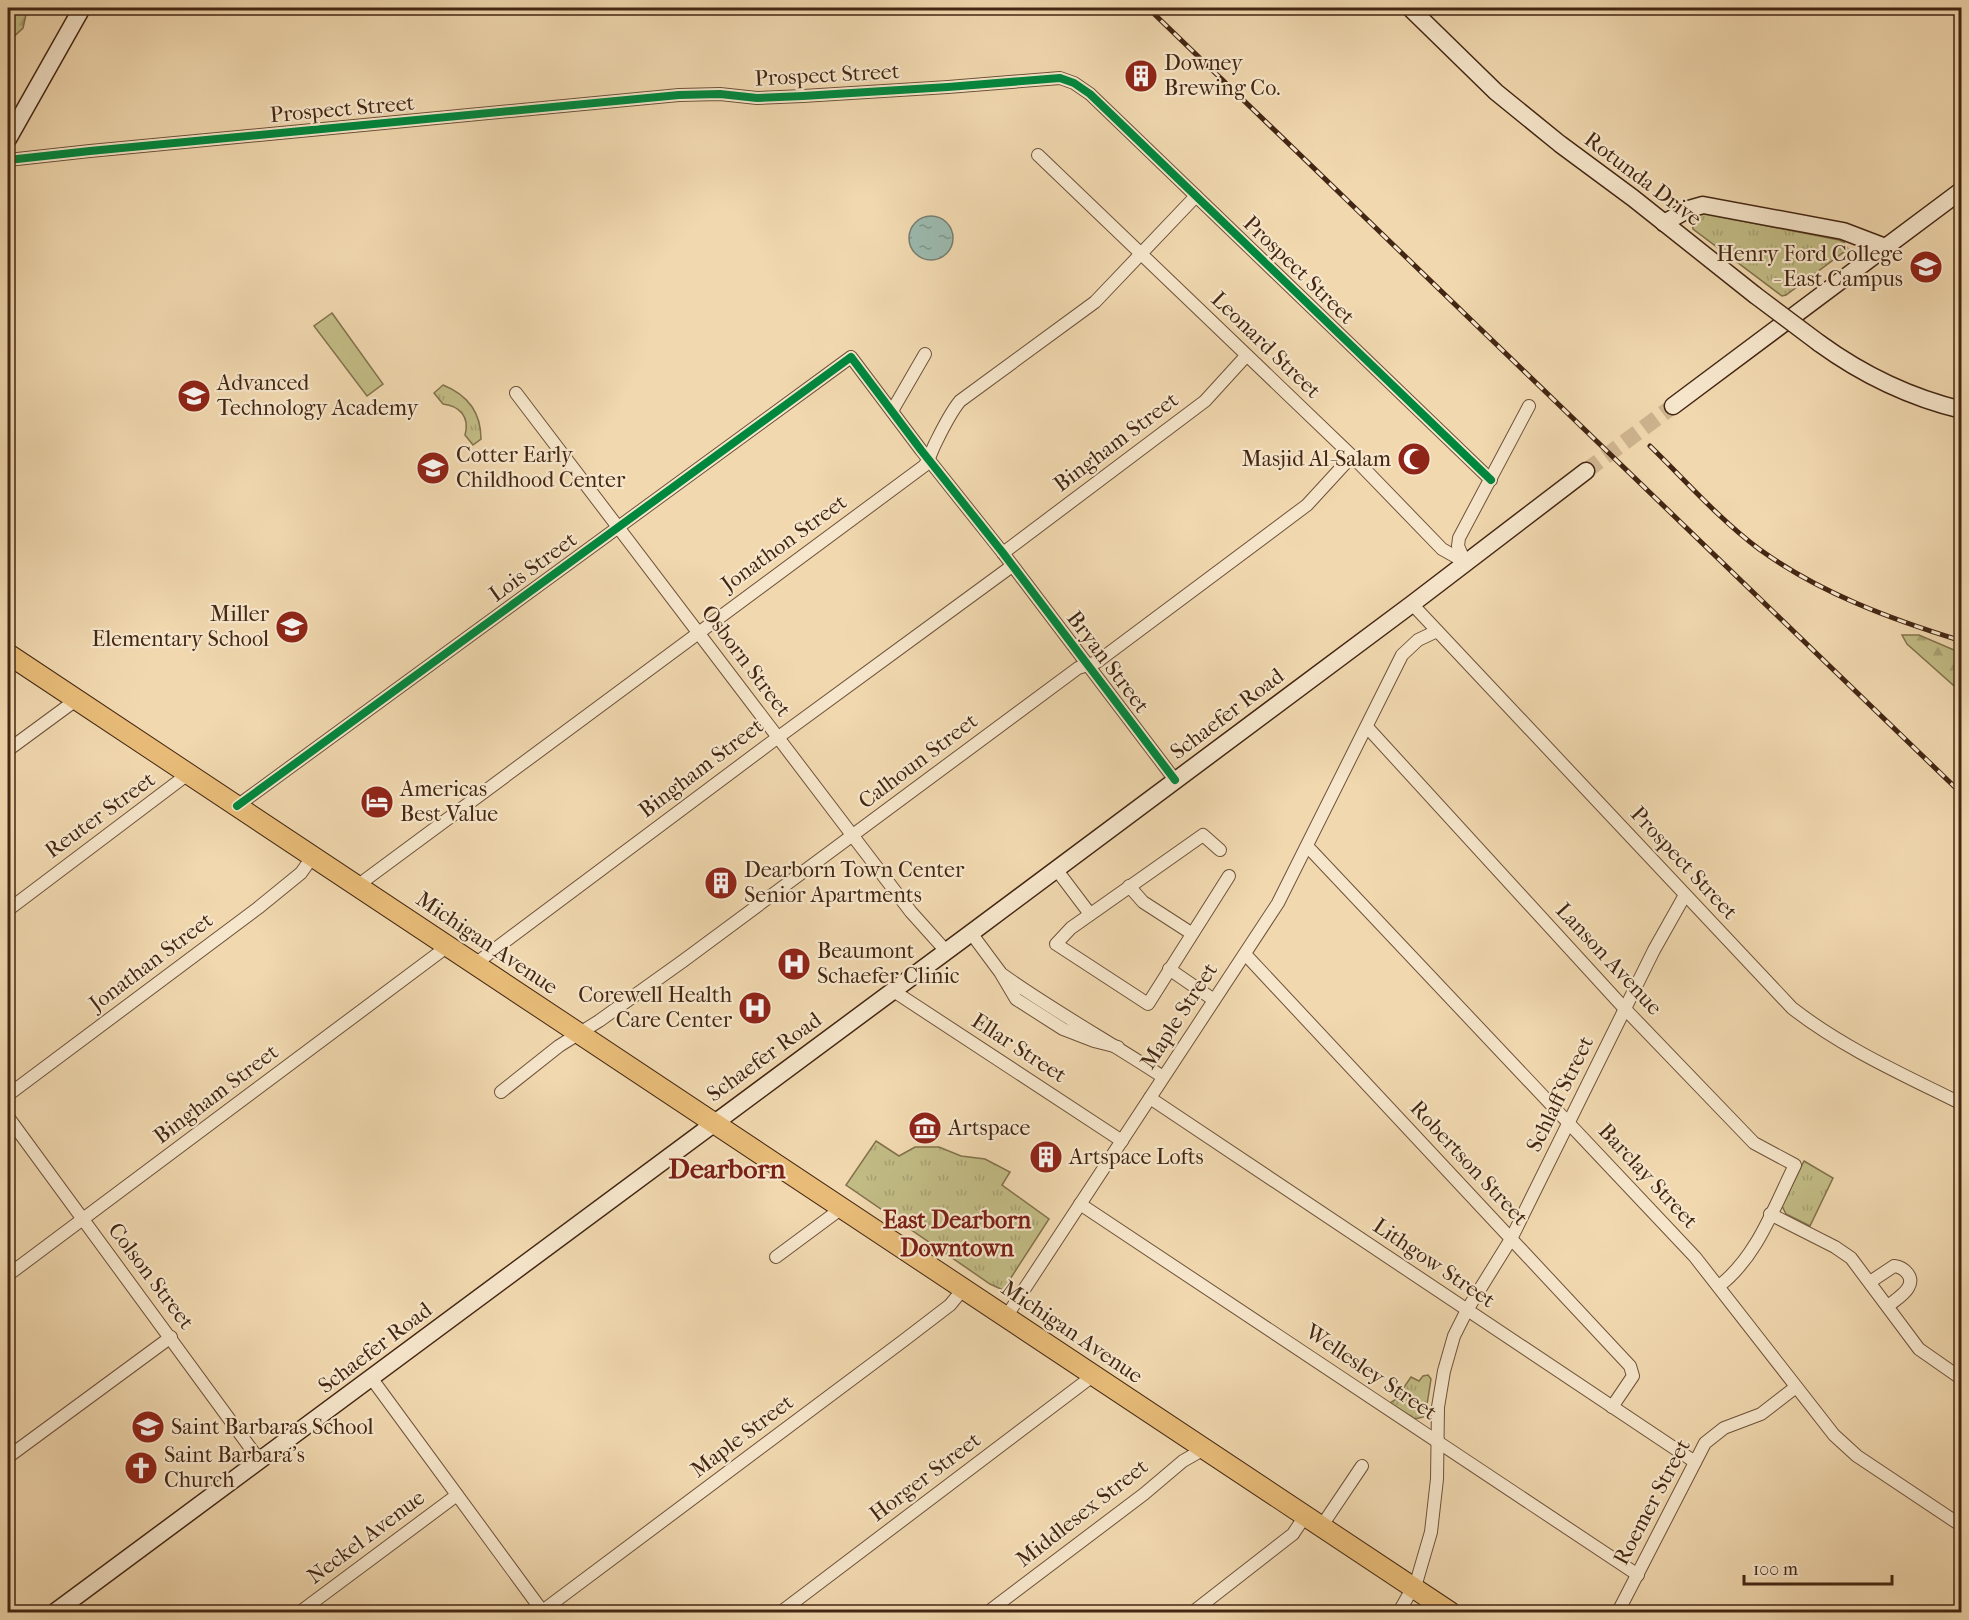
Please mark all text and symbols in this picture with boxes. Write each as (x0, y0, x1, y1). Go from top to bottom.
place label: Downey Brewing Co. (1164, 50, 1281, 101)
street label: Prospect Street (754, 58, 900, 92)
building icon: Downey Brewing Co. (1123, 58, 1159, 94)
street label: Prospect Street (269, 90, 415, 128)
street label: Rotunda Drive (1579, 126, 1707, 232)
street label: Prospect Street (1238, 210, 1360, 330)
place label: Henry Ford College - East Campus (1717, 241, 1903, 292)
school or university icon: Henry Ford College - East Campus (1908, 249, 1944, 285)
street label: Leonard Street (1206, 286, 1326, 404)
place label: Advanced Technology Academy (216, 370, 420, 421)
school or university icon: Advanced Technology Academy (176, 378, 212, 414)
street label: Bingham Street (1049, 387, 1183, 497)
mosque icon: Masjid Al-Salam (1396, 441, 1432, 477)
place label: Cotter Early Childhood Center (456, 442, 626, 493)
place label: Masjid Al-Salam (1242, 446, 1392, 472)
school or university icon: Cotter Early Childhood Center (415, 450, 451, 486)
street label: Jonathon Street (715, 489, 852, 598)
street label: Lois Street (484, 526, 582, 607)
street label: Osborn Street (696, 600, 796, 722)
place label: Miller Elementary School (92, 601, 270, 652)
street label: Bryan Street (1061, 606, 1155, 718)
school or university icon: Miller Elementary School (274, 609, 310, 645)
street label: Schaefer Road (1165, 662, 1290, 765)
street label: Calhoun Street (853, 708, 983, 814)
street label: Bingham Street (634, 713, 768, 823)
street label: Reuter Street (40, 766, 160, 864)
place label: Americas Best Value (399, 776, 498, 827)
hotel icon: Americas Best Value (359, 784, 395, 820)
street label: Prospect Street (1625, 801, 1743, 925)
place label: Dearborn Town Center Senior Apartments (744, 857, 965, 908)
building icon: Dearborn Town Center Senior Apartments (703, 865, 739, 901)
street label: Michigan Avenue (411, 886, 563, 1000)
street label: Lanson Avenue (1550, 898, 1668, 1021)
street label: Jonathan Street (83, 907, 218, 1018)
place label: Beaumont Schaefer Clinic (817, 938, 960, 989)
hospital icon: Beaumont Schaefer Clinic (776, 946, 812, 982)
street label: Maple Street (1135, 958, 1223, 1074)
place label: Corewell Health Care Center (578, 982, 733, 1033)
hospital icon: Corewell Health Care Center (737, 990, 773, 1026)
street label: Schaefer Road (702, 1006, 827, 1107)
street label: Ellar Street (967, 1008, 1071, 1088)
street label: Schlaff Street (1521, 1032, 1599, 1156)
street label: Bingham Street (149, 1039, 283, 1149)
street label: Robertson Street (1405, 1095, 1534, 1231)
museum icon: Artspace (907, 1110, 943, 1146)
place label: Artspace (947, 1115, 1031, 1141)
street label: Barclay Street (1593, 1118, 1703, 1234)
building icon: Artspace Lofts (1028, 1139, 1064, 1175)
place label: Artspace Lofts (1068, 1144, 1204, 1170)
district label: Dearborn (669, 1152, 786, 1185)
district label: East Dearborn Downtown (883, 1206, 1032, 1262)
street label: Lithgow Street (1368, 1213, 1500, 1313)
street label: Colson Street (103, 1218, 200, 1334)
street label: Michigan Avenue (996, 1275, 1148, 1389)
street label: Schaefer Road (313, 1296, 438, 1399)
street label: Wellesley Street (1300, 1318, 1442, 1426)
street label: Maple Street (686, 1389, 798, 1483)
school or university icon: Saint Barbaras School (130, 1409, 166, 1445)
place label: Saint Barbaras School (171, 1414, 374, 1440)
street label: Horger Street (864, 1427, 986, 1527)
street label: Roemer Street (1608, 1434, 1696, 1569)
place label: Saint Barbara's Church (164, 1442, 305, 1493)
church icon: Saint Barbara's Church (123, 1450, 159, 1486)
street label: Middlesex Street (1011, 1453, 1153, 1573)
street label: Neckel Avenue (302, 1484, 430, 1590)
scale bar (1744, 1548, 1892, 1586)
text: 100 m (1753, 1559, 1798, 1580)

